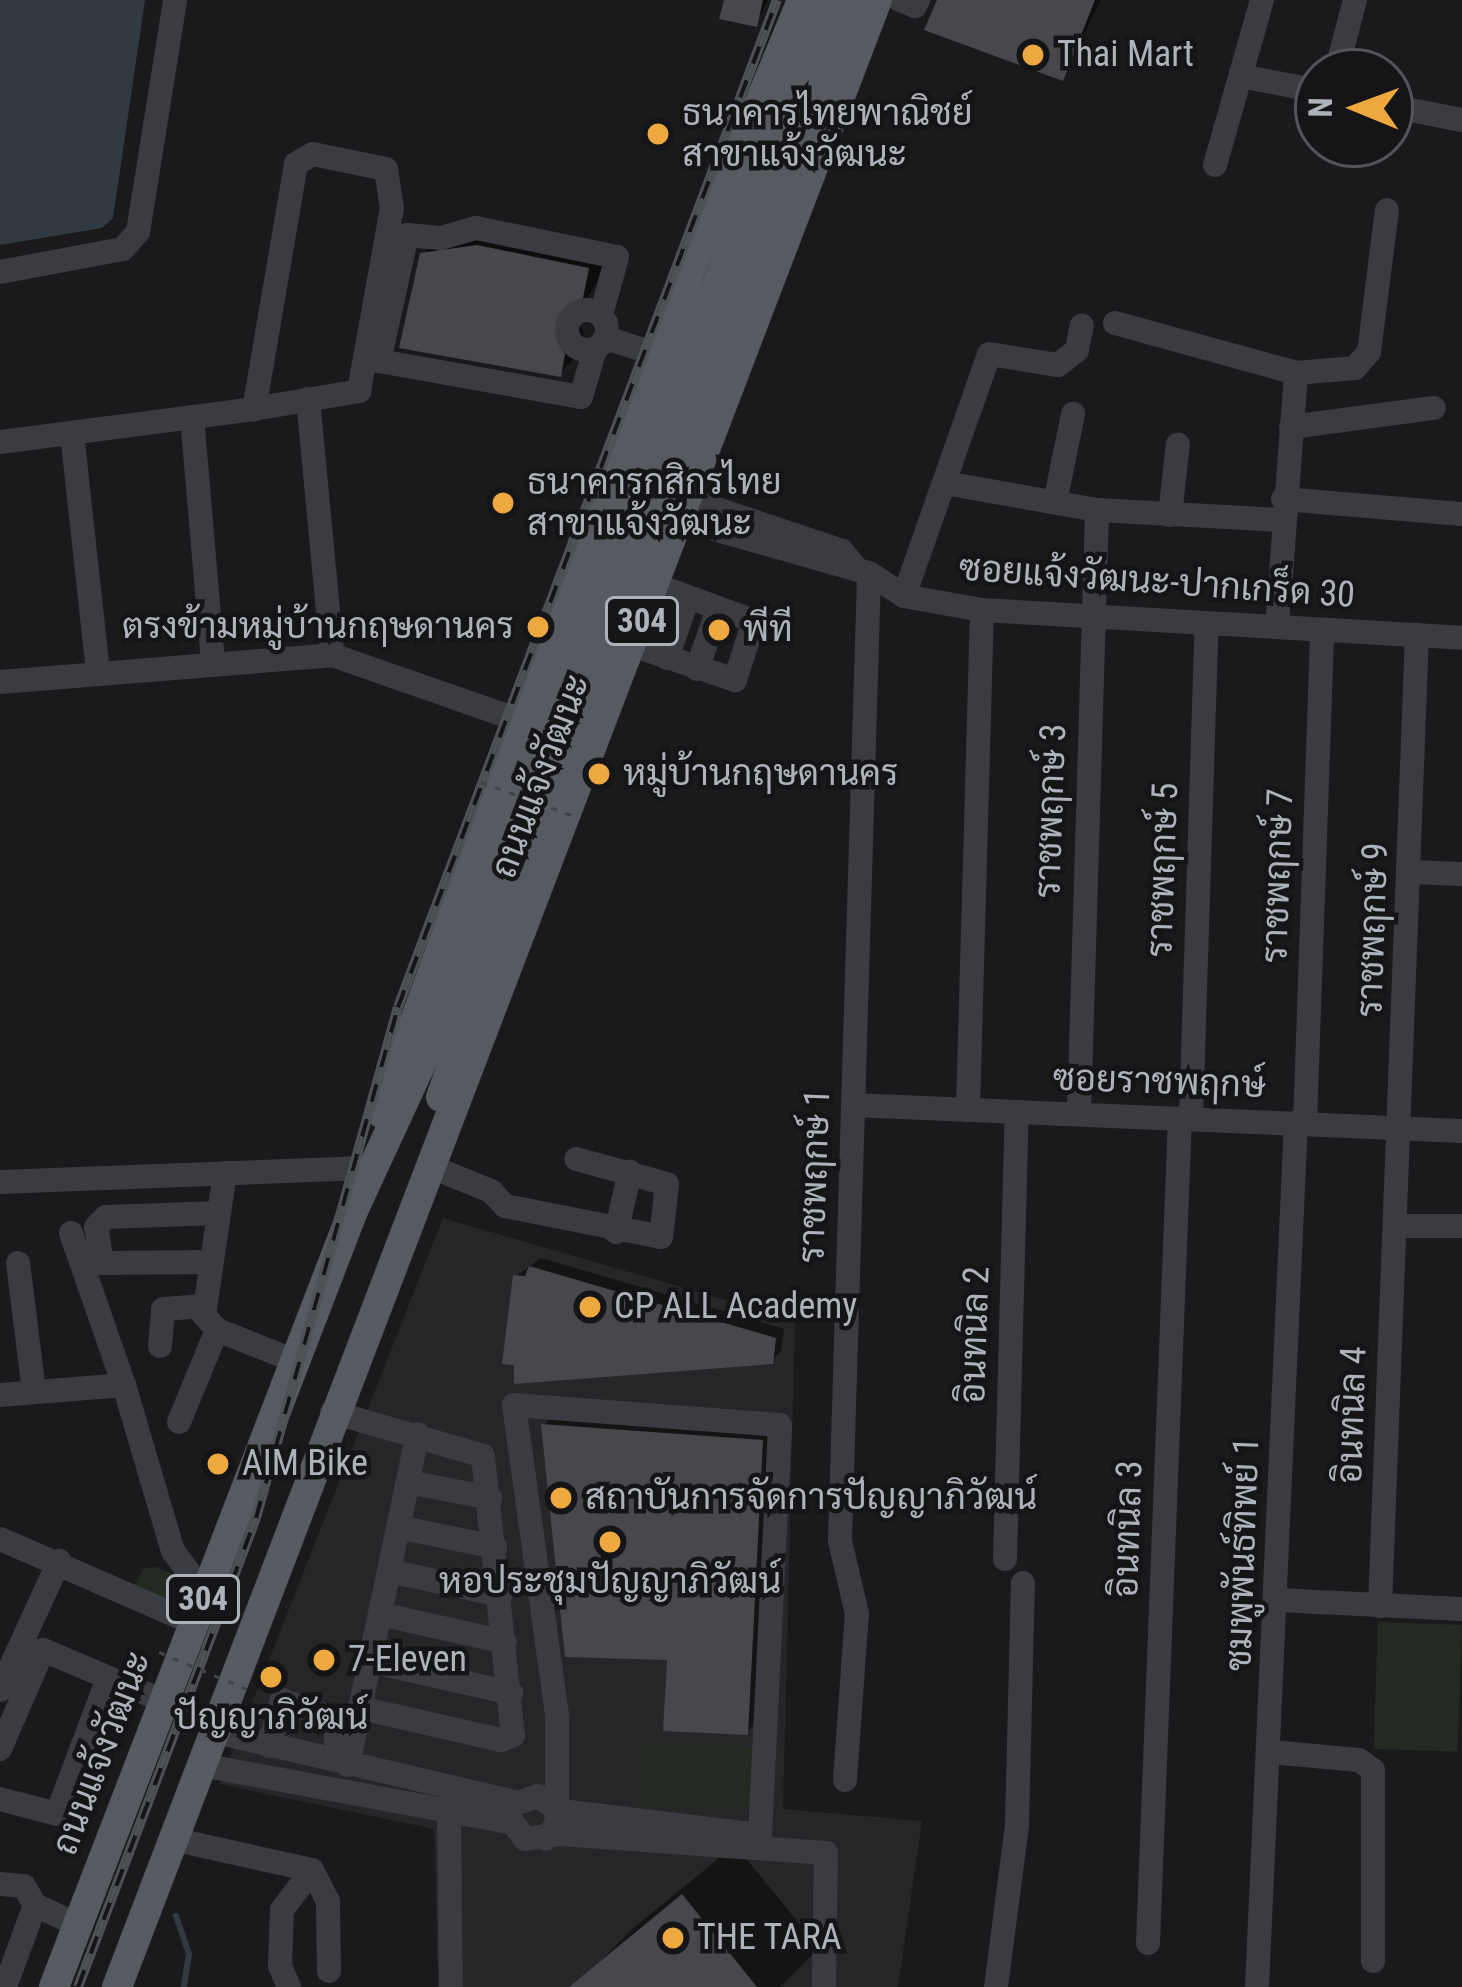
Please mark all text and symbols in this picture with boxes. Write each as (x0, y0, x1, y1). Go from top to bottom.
place label: Thai Mart (1057, 33, 1194, 77)
marker: Thai Mart (1020, 42, 1046, 68)
north arrow (1294, 48, 1414, 168)
place label: ธนาคารไทยพาณิชย์ สาขาแจ้งวัฒนะ (682, 91, 972, 176)
text: N (1301, 97, 1340, 118)
marker: ธนาคารไทยพาณิชย์ สาขาแจ้งวัฒนะ (645, 121, 671, 147)
place label: ธนาคารกสิกรไทย สาขาแจ้งวัฒนะ (527, 460, 782, 545)
marker: ธนาคารกสิกรไทย สาขาแจ้งวัฒนะ (490, 490, 516, 516)
street label: ซอยแจ้งวัฒนะ-ปากเกร็ด 30 (958, 547, 1356, 617)
road number: 304 (603, 594, 681, 648)
place label: ตรงข้ามหมู่บ้านกฤษดานคร (122, 605, 514, 649)
place label: พีที (743, 608, 793, 652)
marker: ตรงข้ามหมู่บ้านกฤษดานคร (525, 614, 551, 640)
marker: พีที (706, 617, 732, 643)
street label: ถนนแจ้งวัฒนะ (482, 668, 600, 884)
street label: ราชพฤกษ์ 3 (1026, 723, 1076, 899)
place label: หมู่บ้านกฤษดานคร (623, 752, 898, 796)
marker: หมู่บ้านกฤษดานคร (586, 761, 612, 787)
street label: ราชพฤกษ์ 5 (1138, 782, 1188, 958)
street label: ราชพฤกษ์ 7 (1253, 788, 1303, 964)
street label: ราชพฤกษ์ 9 (1348, 842, 1398, 1018)
street label: ซอยราชพฤกษ์ (1052, 1057, 1266, 1107)
street label: ราชพฤกษ์ 1 (790, 1088, 840, 1264)
street label: อินทนิล 2 (951, 1266, 999, 1404)
place label: CP ALL Academy (614, 1285, 857, 1329)
marker: CP ALL Academy (577, 1294, 603, 1320)
street label: อินทนิล 4 (1328, 1346, 1376, 1484)
street label: ชมพูพันธ์ทิพย์ 1 (1217, 1436, 1269, 1672)
place label: AIM Bike (242, 1442, 368, 1486)
marker: AIM Bike (205, 1451, 231, 1477)
street label: อินทนิล 3 (1104, 1460, 1152, 1598)
place label: สถาบันการจัดการปัญญาภิวัฒน์ (585, 1476, 1037, 1520)
marker: สถาบันการจัดการปัญญาภิวัฒน์ (548, 1485, 574, 1511)
marker: หอประชุมปัญญาภิวัฒน์ (597, 1529, 623, 1555)
place label: หอประชุมปัญญาภิวัฒน์ (439, 1560, 781, 1604)
road number: 304 (164, 1572, 242, 1626)
place label: 7-Eleven (348, 1638, 467, 1682)
street label: ถนนแจ้งวัฒนะ (43, 1645, 161, 1861)
marker: 7-Eleven (311, 1647, 337, 1673)
marker: ปัญญาภิวัฒน์ (258, 1664, 284, 1690)
place label: ปัญญาภิวัฒน์ (174, 1696, 368, 1740)
place label: THE TARA (697, 1916, 842, 1960)
marker: THE TARA (660, 1925, 686, 1951)

